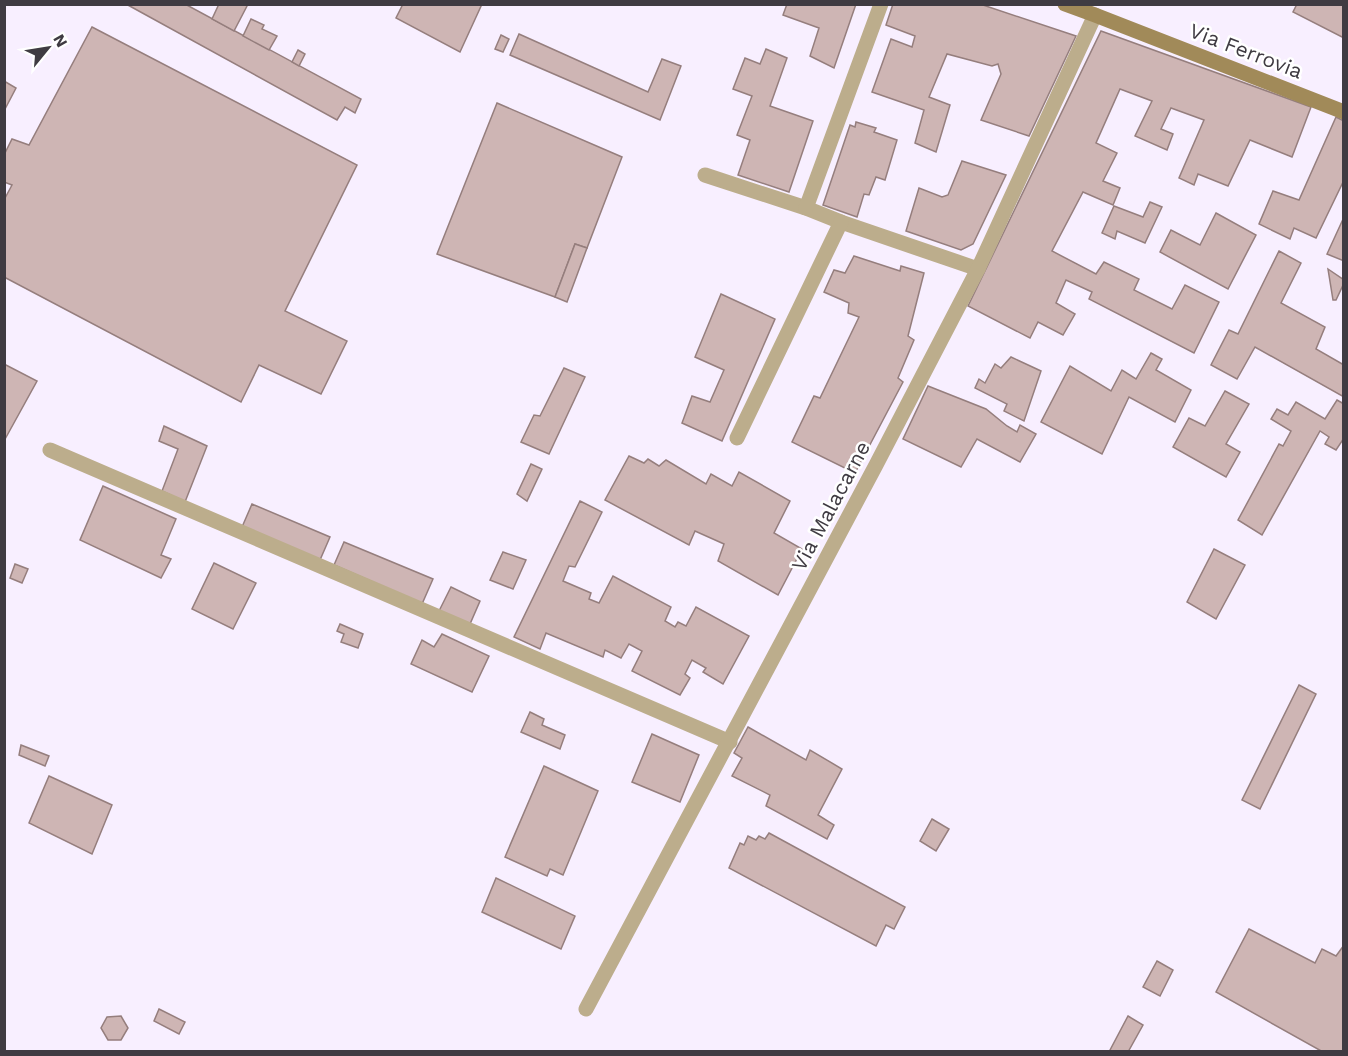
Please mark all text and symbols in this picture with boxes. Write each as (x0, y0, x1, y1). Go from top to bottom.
street label: Via Ferrovia (1186, 17, 1306, 84)
north arrow (18, 18, 78, 78)
text: N (49, 31, 72, 51)
street label: Via Malacarne (786, 437, 875, 575)

